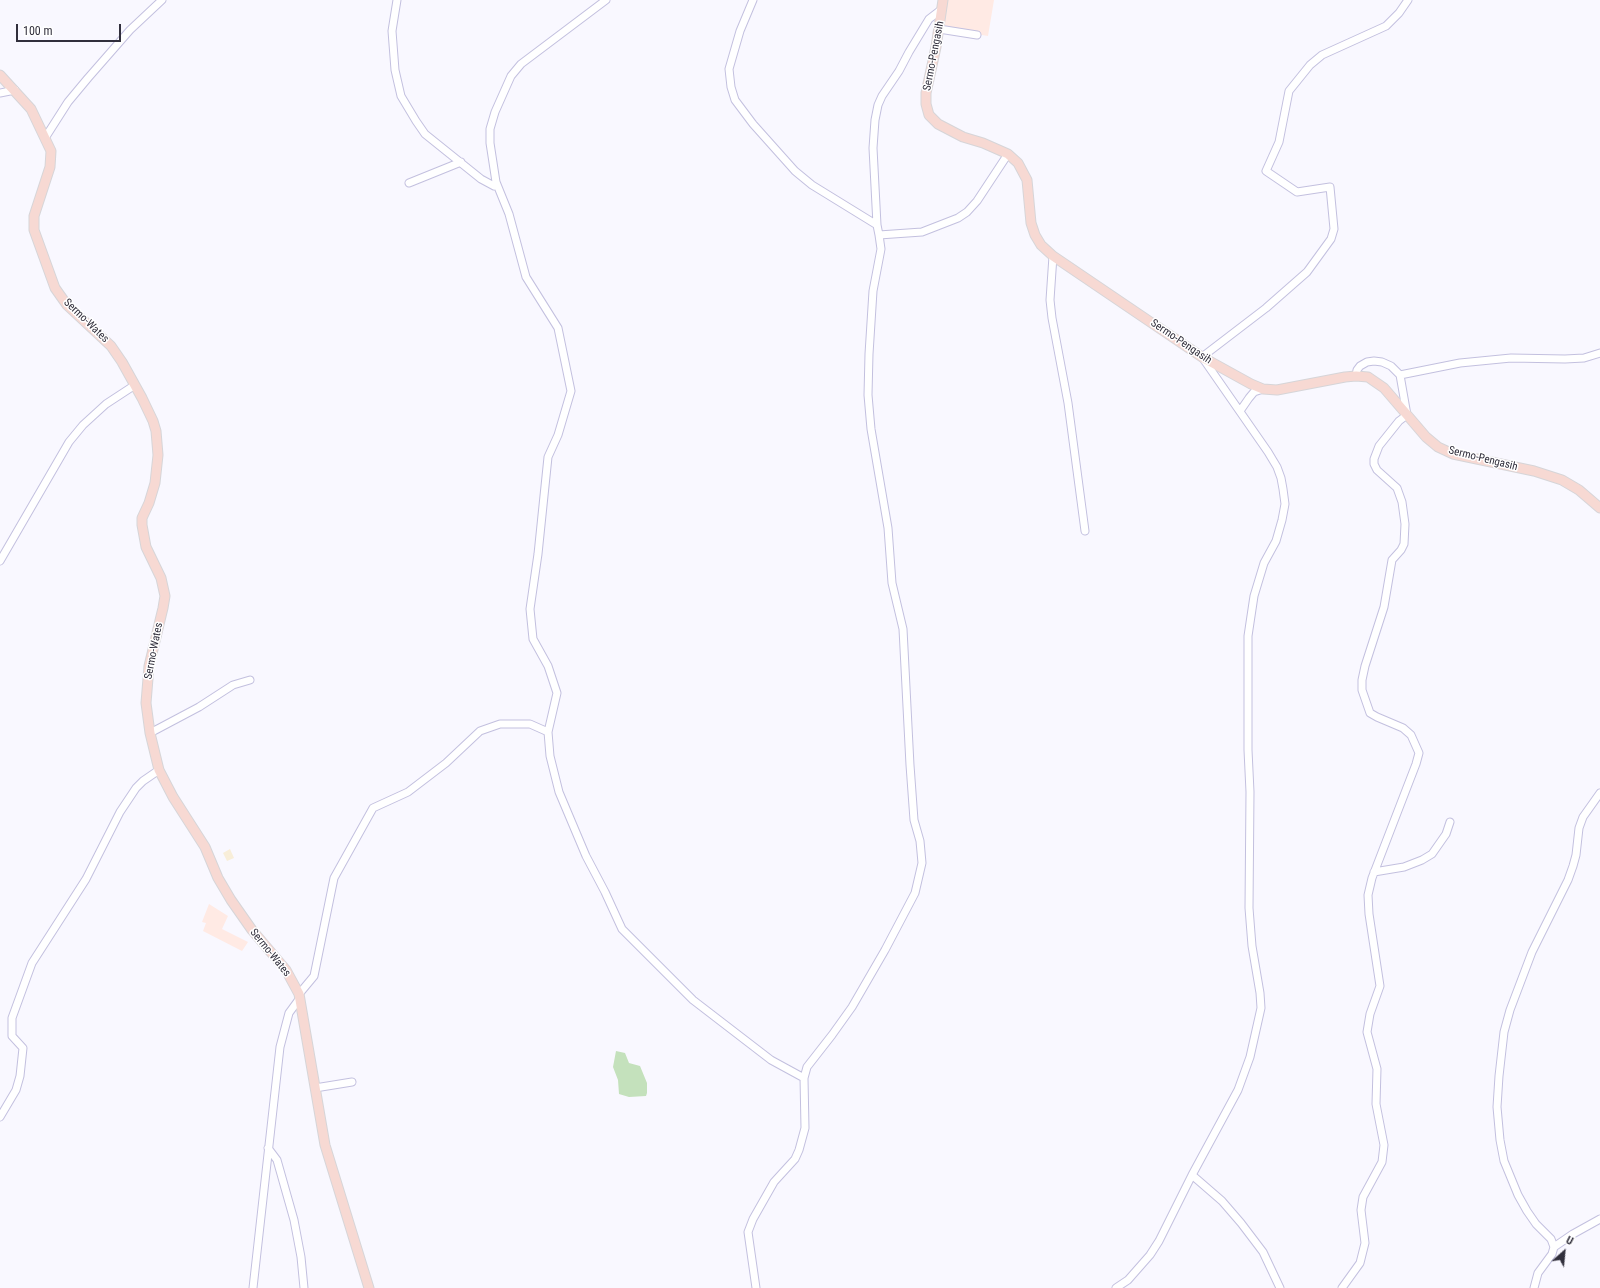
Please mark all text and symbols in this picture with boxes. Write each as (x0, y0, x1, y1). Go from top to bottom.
scale bar (18, 16, 123, 42)
street label: Sermo-Pengasih (921, 20, 947, 92)
text: 100 m (23, 24, 53, 38)
street label: Sermo-Wates (61, 296, 111, 346)
street label: Sermo-Pengasih (1148, 317, 1214, 367)
street label: Sermo-Pengasih (1447, 444, 1519, 474)
street label: Sermo-Wates (142, 621, 166, 681)
street label: Sermo-Wates (247, 926, 293, 980)
north arrow (1544, 1232, 1584, 1272)
text: U (1564, 1234, 1575, 1248)

